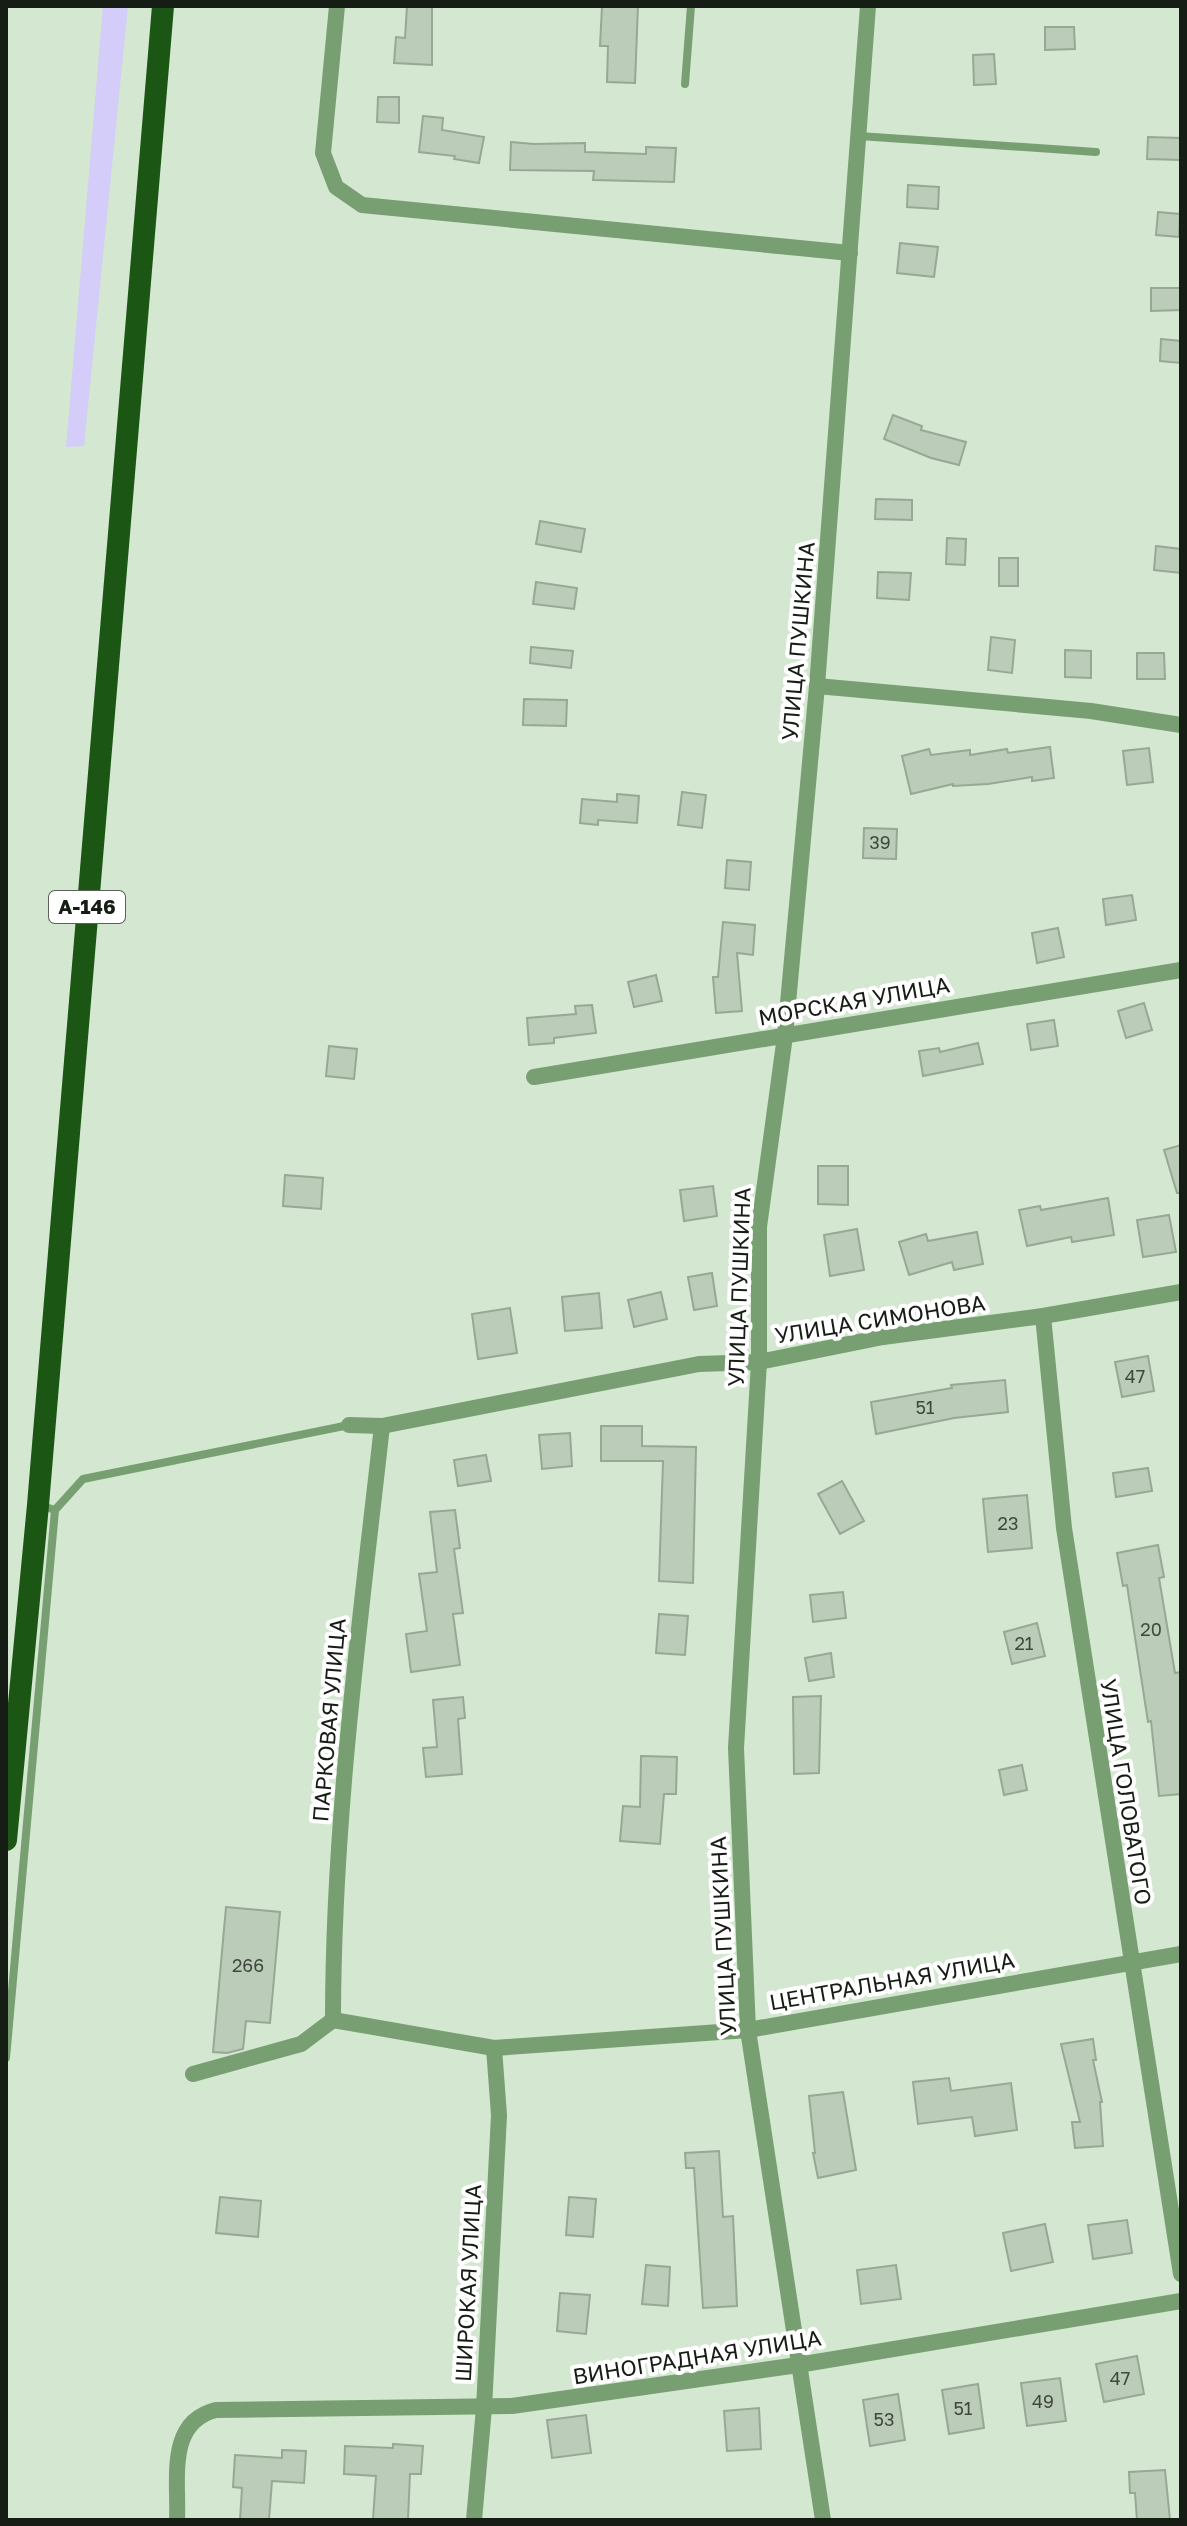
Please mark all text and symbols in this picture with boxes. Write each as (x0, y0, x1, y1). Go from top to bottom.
street label: УЛИЦА ПУШКИНА (775, 540, 820, 742)
house number: 39 (869, 831, 891, 853)
road number: А-146 (49, 891, 125, 923)
street label: МОРСКАЯ УЛИЦА (756, 970, 952, 1031)
street label: УЛИЦА ПУШКИНА (722, 1186, 755, 1387)
street label: УЛИЦА СИМОНОВА (773, 1289, 987, 1348)
house number: 47 (1125, 1365, 1145, 1387)
house number: 51 (915, 1396, 935, 1418)
house number: 23 (998, 1512, 1018, 1534)
street label: ПАРКОВАЯ УЛИЦА (306, 1617, 351, 1823)
house number: 20 (1140, 1618, 1162, 1640)
house number: 21 (1014, 1632, 1034, 1654)
street label: УЛИЦА ГОЛОВАТОГО (1095, 1677, 1158, 1907)
street label: УЛИЦА ПУШКИНА (704, 1835, 741, 2036)
street label: ЦЕНТРАЛЬНАЯ УЛИЦА (767, 1946, 1017, 2015)
house number: 266 (232, 1954, 264, 1976)
street label: ШИРОКАЯ УЛИЦА (449, 2183, 486, 2383)
street label: ВИНОГРАДНАЯ УЛИЦА (571, 2323, 823, 2389)
house number: 47 (1110, 2367, 1130, 2389)
house number: 49 (1032, 2390, 1054, 2412)
house number: 51 (953, 2397, 973, 2419)
house number: 53 (874, 2408, 894, 2430)

